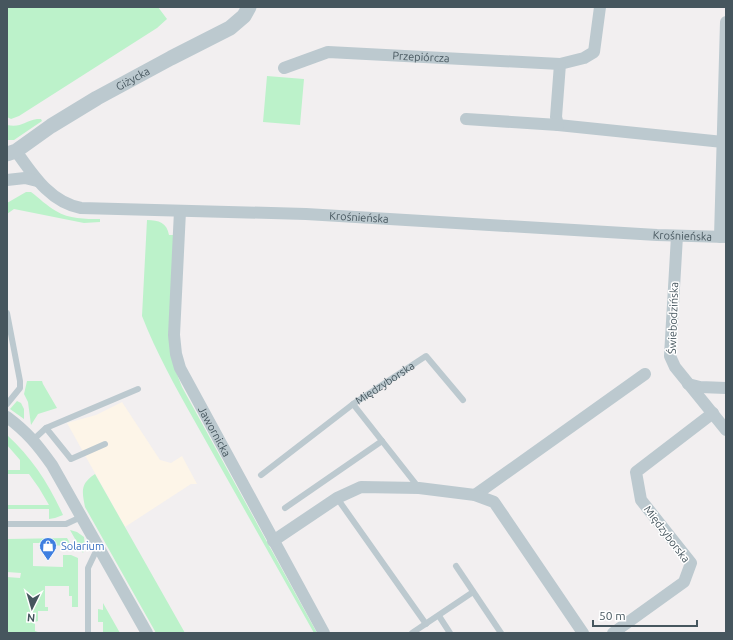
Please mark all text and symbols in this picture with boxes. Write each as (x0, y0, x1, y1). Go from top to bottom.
street label: Przepiórcza (392, 49, 450, 64)
street label: Giżycka (114, 65, 152, 93)
street label: Krośnieńska (329, 209, 389, 225)
street label: Krośnieńska (652, 229, 712, 243)
street label: Świebodzińska (665, 282, 680, 354)
street label: Międzyborska (353, 359, 417, 407)
street label: Jawornicka (196, 404, 233, 459)
street label: Międzyborska (642, 503, 692, 565)
shop icon: Solarium (38, 536, 58, 561)
place label: Solarium (61, 540, 104, 552)
north arrow (12, 588, 52, 628)
scale bar (593, 602, 697, 628)
text: 50 m (599, 609, 626, 622)
text: N (27, 612, 36, 624)

